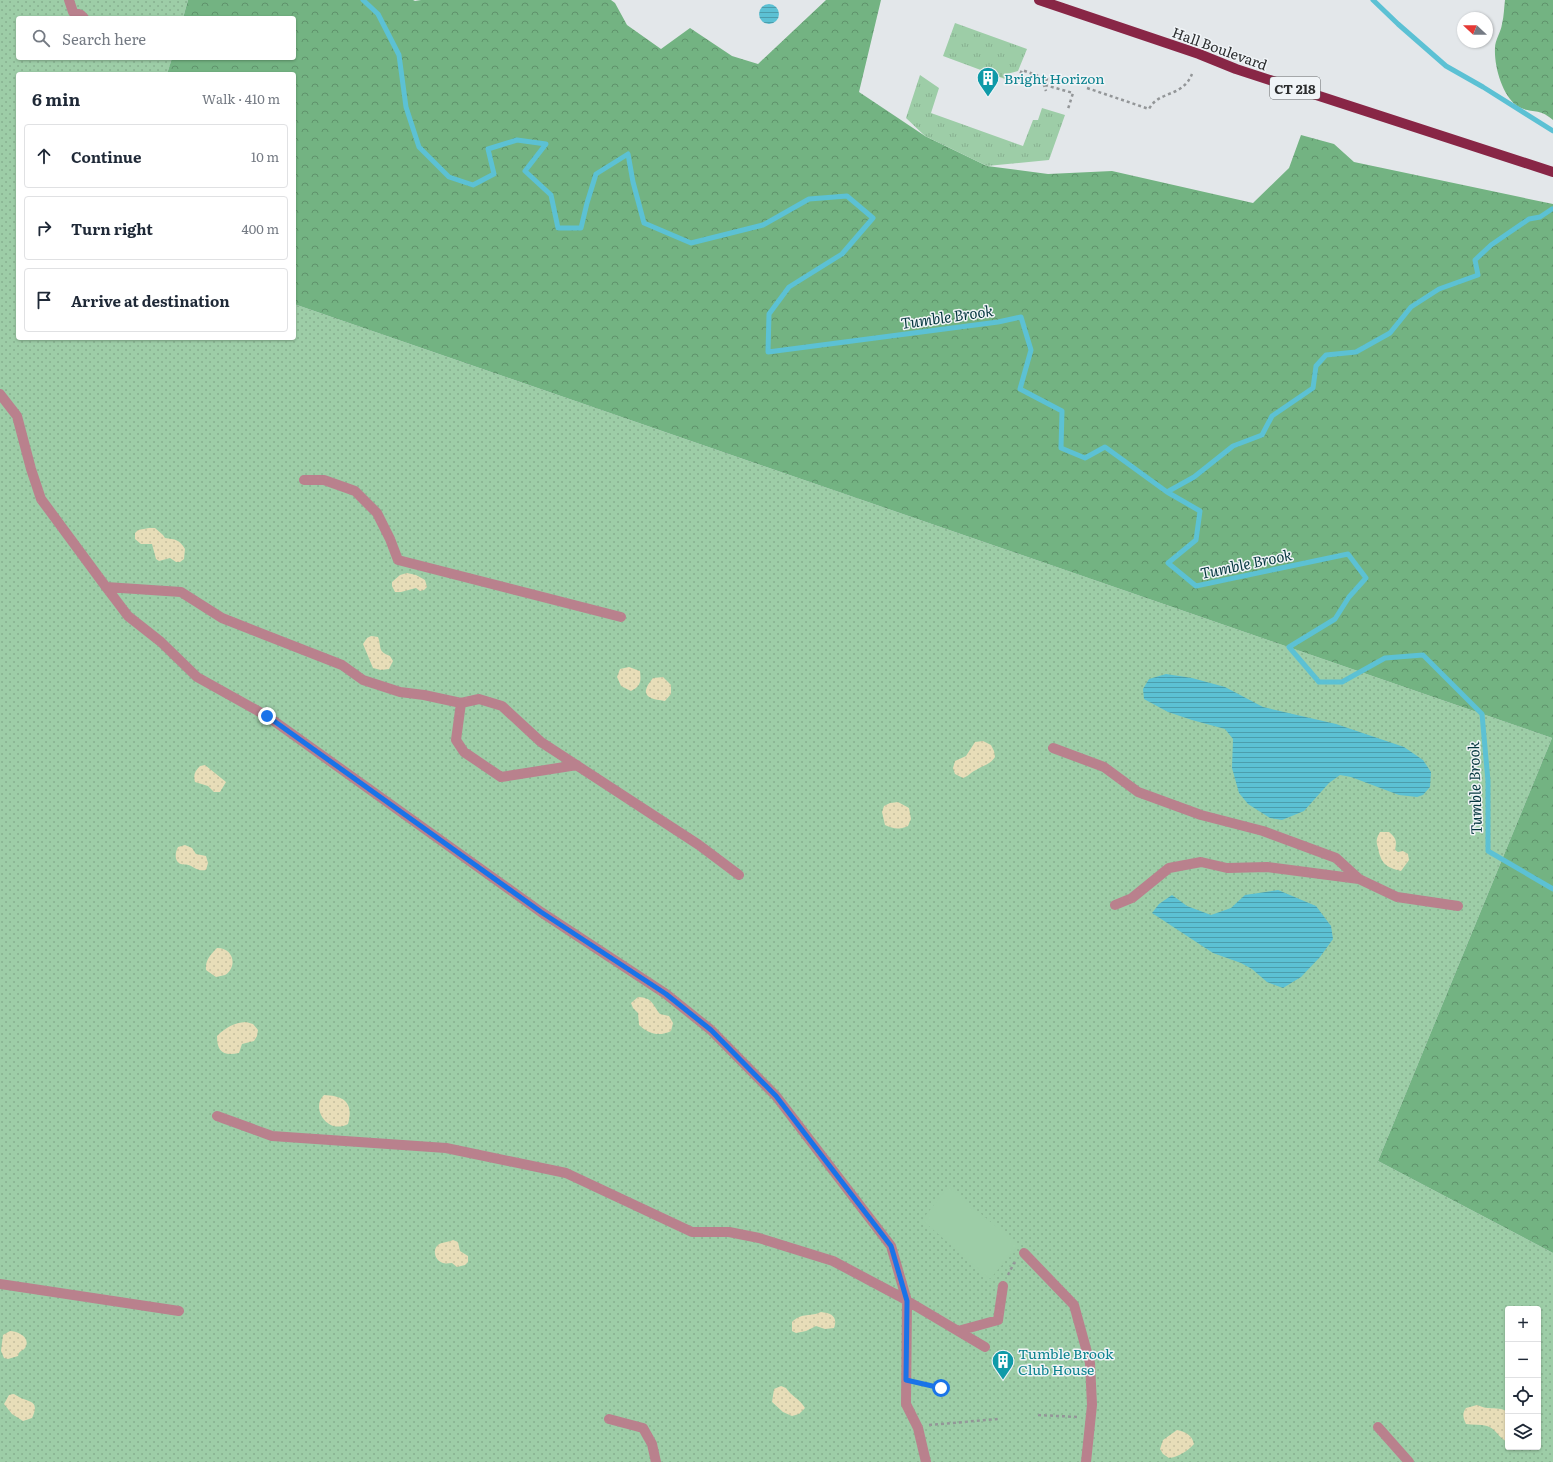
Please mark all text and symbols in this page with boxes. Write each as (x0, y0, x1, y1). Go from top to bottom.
north arrow (1457, 12, 1493, 48)
search box (16, 16, 296, 60)
street label: Hall Boulevard (1170, 22, 1271, 75)
icon: search (30, 27, 52, 49)
text: Search here (62, 27, 146, 50)
building icon: Bright Horizon (975, 65, 1001, 98)
place label: Bright Horizon (1004, 68, 1105, 88)
road number: CT 218 (1270, 77, 1320, 99)
text: 6 min (32, 86, 80, 111)
text: Walk · 410 m (202, 89, 280, 108)
icon: ahead (33, 145, 55, 167)
text: Continue (71, 145, 141, 168)
text: 10 m (251, 147, 279, 166)
icon: right (33, 217, 55, 239)
text: Turn right (71, 217, 153, 240)
text: 400 m (242, 219, 279, 238)
icon: arrive (33, 289, 55, 311)
text: Arrive at destination (71, 289, 230, 312)
water label: Tumble Brook (899, 298, 995, 334)
water label: Tumble Brook (1198, 542, 1295, 584)
route end (258, 707, 276, 725)
water label: Tumble Brook (1461, 740, 1487, 835)
map controls (1505, 1306, 1541, 1450)
button: + (1505, 1306, 1541, 1342)
button: − (1505, 1342, 1541, 1378)
place label: Tumble Brook Club House (1018, 1343, 1114, 1379)
building icon: Tumble Brook Club House (990, 1348, 1016, 1381)
button: locate (1505, 1378, 1541, 1414)
route start (932, 1379, 950, 1397)
button: layers (1505, 1414, 1541, 1450)

